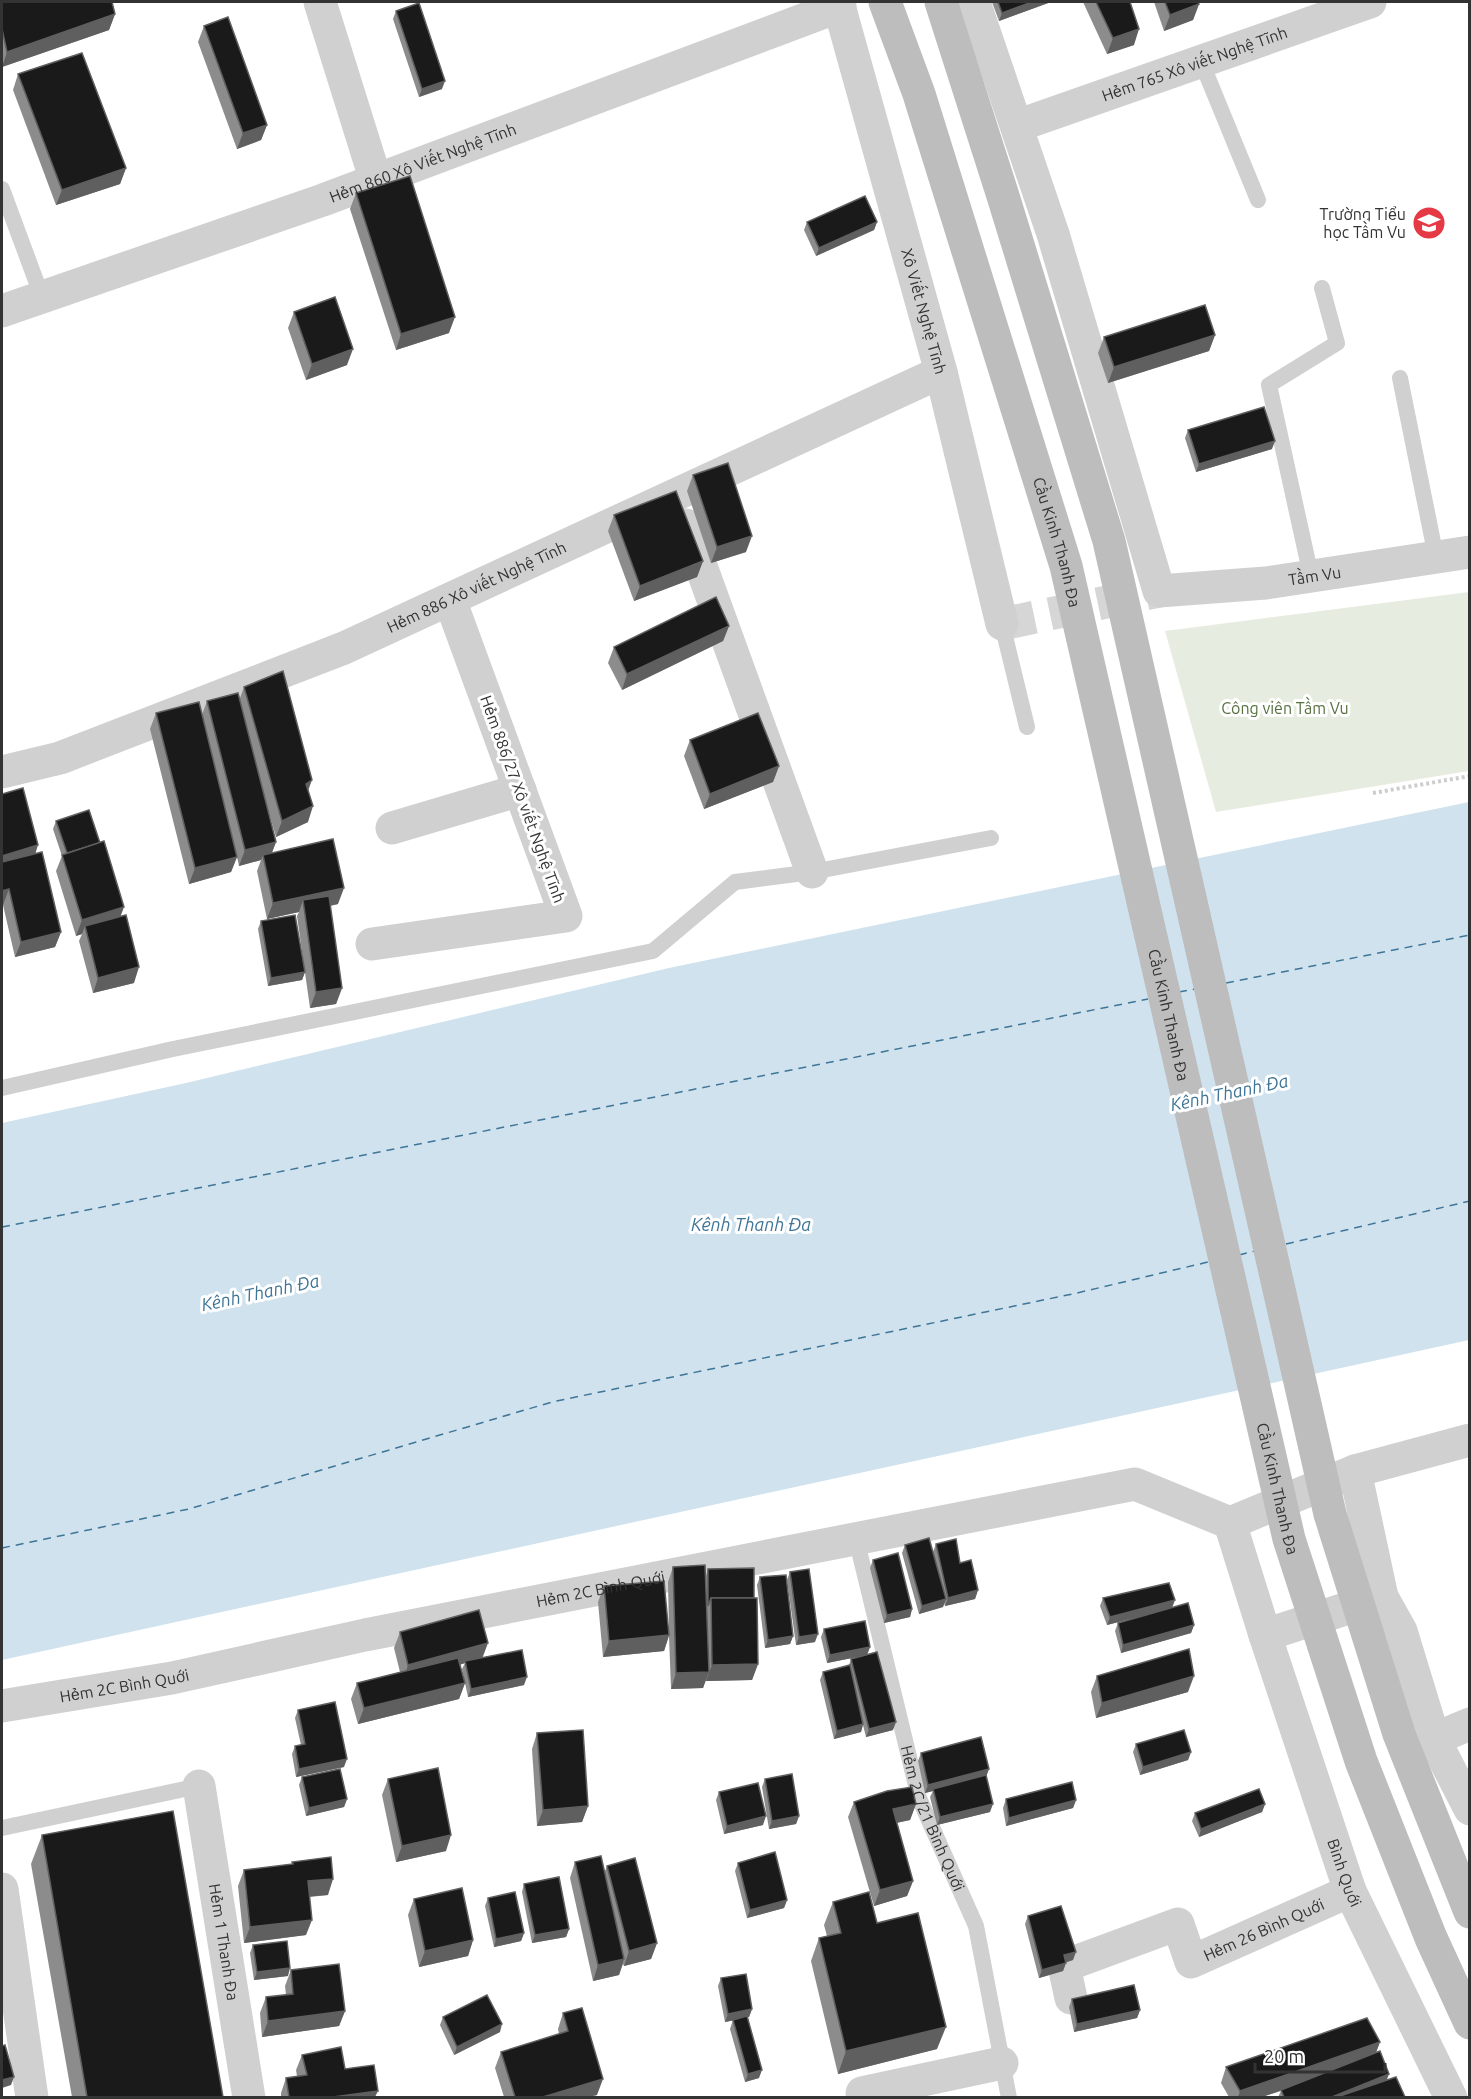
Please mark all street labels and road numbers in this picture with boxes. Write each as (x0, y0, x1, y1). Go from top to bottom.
street label: Hẻm 765 Xô viết Nghệ Tĩnh (1099, 23, 1290, 105)
street label: Hẻm 860 Xô Viết Nghệ Tĩnh (327, 119, 519, 206)
street label: Xô Viết Nghệ Tĩnh (898, 246, 950, 376)
street label: Cầu Kinh Thanh Đa (1030, 475, 1084, 609)
street label: Hẻm 886 Xô viết Nghệ Tĩnh (384, 538, 569, 636)
street label: Tầm Vu (1287, 563, 1342, 588)
street label: Hẻm 886/27 Xô viết Nghệ Tĩnh (477, 692, 572, 905)
street label: Cầu Kinh Thanh Đa (1145, 947, 1193, 1083)
street label: Cầu Kinh Thanh Đa (1254, 1421, 1302, 1557)
street label: Hẻm 2C Bình Quới (534, 1567, 666, 1610)
street label: Hẻm 2C Bình Quới (58, 1665, 191, 1705)
street label: Hẻm 2C/21 Bình Quới (898, 1743, 968, 1894)
street label: Bình Quới (1324, 1836, 1365, 1910)
street label: Hẻm 1 Thanh Đa (206, 1882, 242, 2002)
street label: Hẻm 26 Bình Quới (1201, 1895, 1327, 1964)

